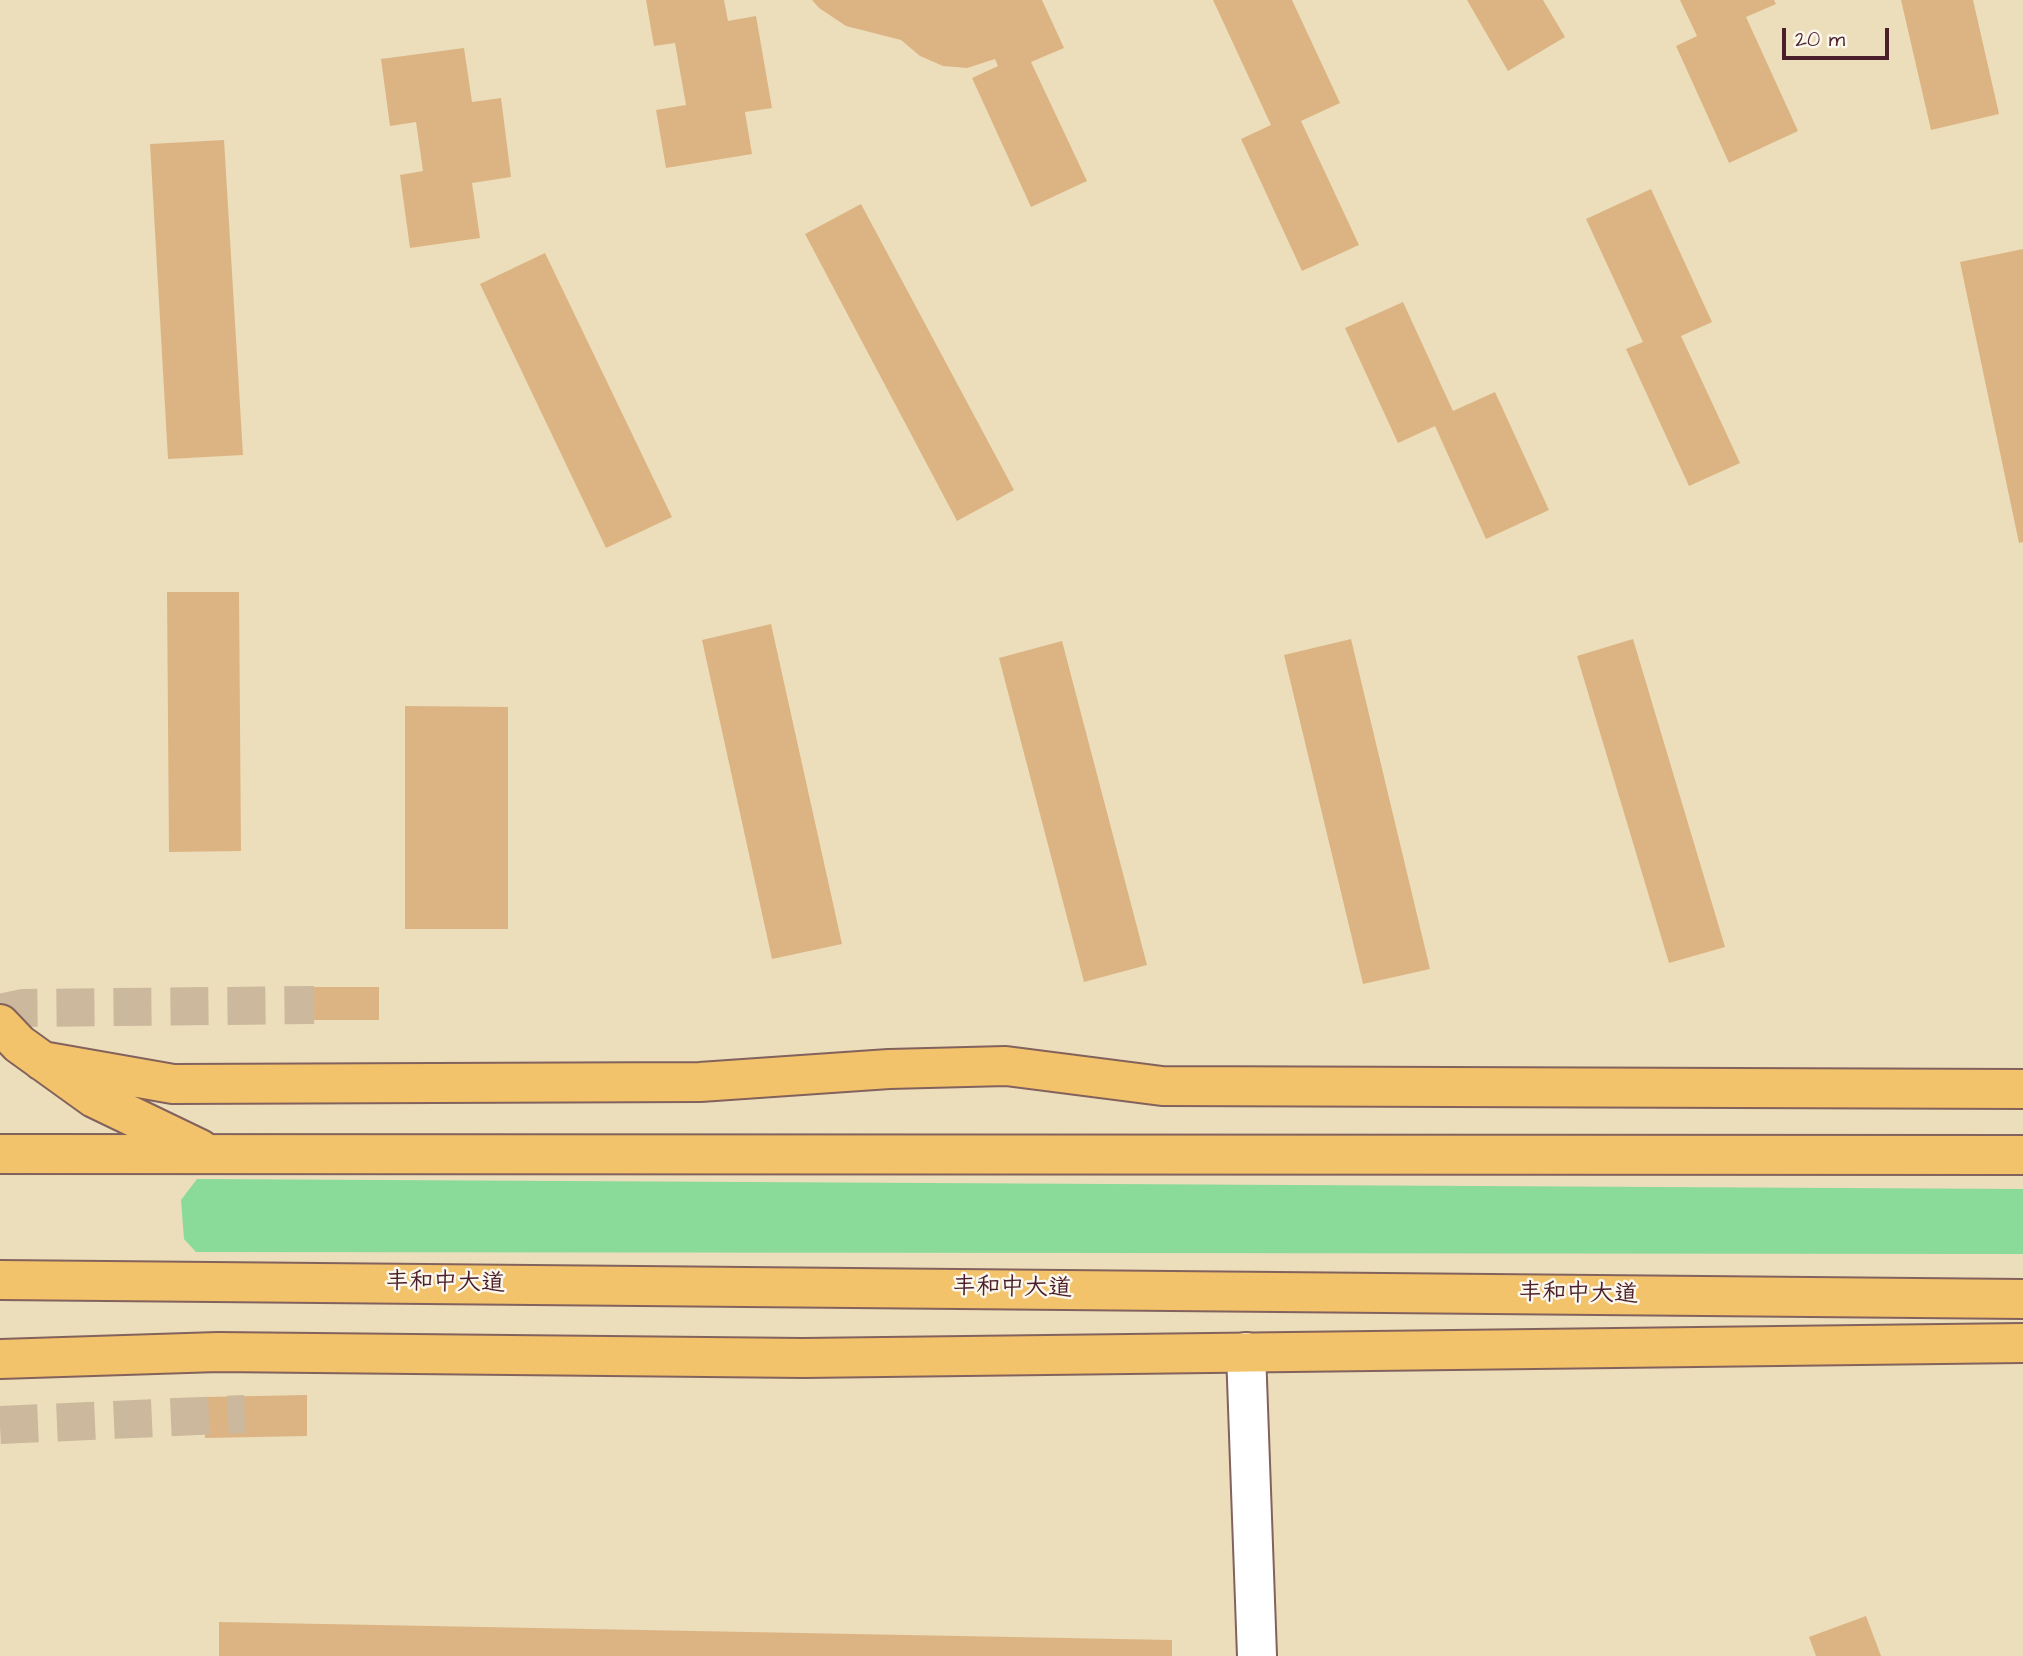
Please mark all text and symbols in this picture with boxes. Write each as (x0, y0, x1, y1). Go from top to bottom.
scale bar (1785, 14, 1892, 58)
text: 20 m (1795, 25, 1845, 54)
street label: 丰和中大道 (385, 1269, 505, 1299)
street label: 丰和中大道 (952, 1274, 1072, 1304)
street label: 丰和中大道 (1518, 1280, 1638, 1310)

